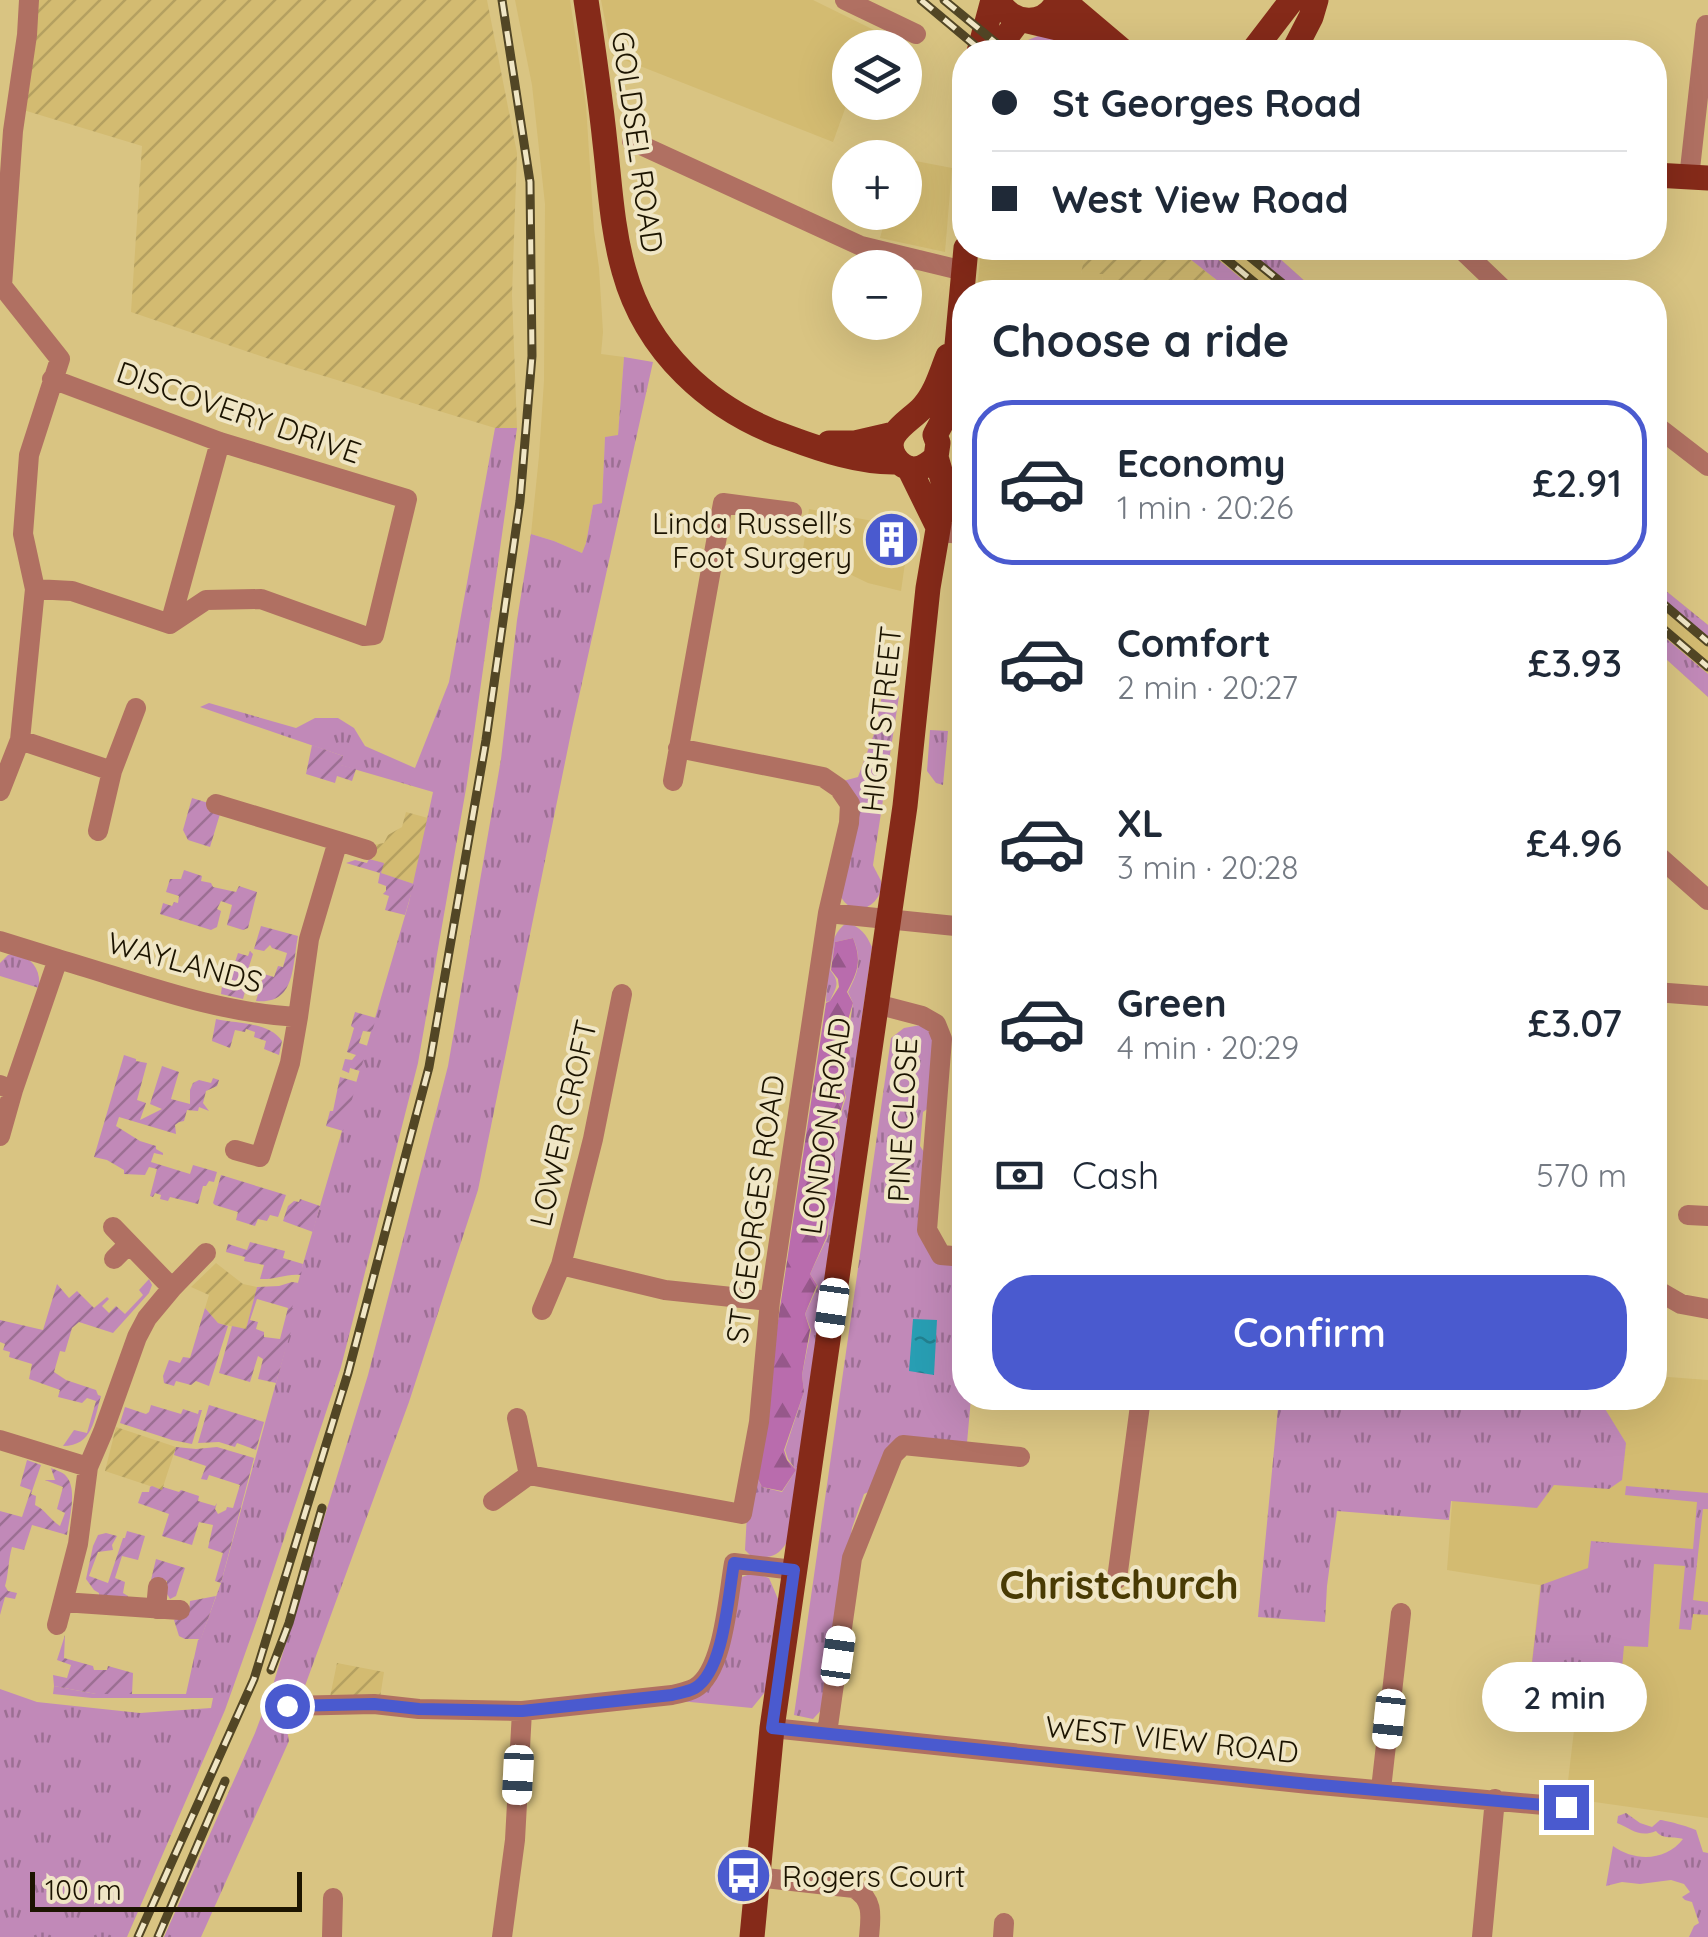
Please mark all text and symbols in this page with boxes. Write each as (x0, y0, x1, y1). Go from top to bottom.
street label: GOLDSEL ROAD (604, 29, 672, 255)
map controls (832, 30, 922, 340)
button: layers (832, 30, 922, 120)
text: St Georges Road (1052, 79, 1362, 127)
button: + (832, 140, 922, 230)
text: West View Road (1052, 175, 1349, 223)
button: − (832, 250, 922, 340)
text: Choose a ride (992, 312, 1289, 368)
street label: DISCOVERY DRIVE (112, 352, 366, 472)
icon: car (997, 438, 1087, 528)
text: Economy (1117, 439, 1286, 487)
text: £2.91 (1532, 459, 1622, 507)
text: 1 min · 20:26 (1117, 487, 1294, 527)
place label: Linda Russell's Foot Surgery (652, 504, 852, 576)
building icon: Linda Russell's Foot Surgery (861, 510, 921, 570)
icon: car (997, 618, 1087, 708)
text: Comfort (1117, 619, 1271, 667)
street label: HIGH STREET (852, 624, 910, 814)
text: £3.93 (1528, 639, 1622, 687)
text: 2 min · 20:27 (1117, 667, 1298, 707)
icon: car (997, 798, 1087, 888)
text: XL (1117, 799, 1163, 847)
text: £4.96 (1526, 819, 1622, 867)
text: 3 min · 20:28 (1117, 847, 1299, 887)
street label: WAYLANDS (103, 923, 267, 1001)
icon: car (997, 978, 1087, 1068)
text: Green (1117, 979, 1227, 1027)
text: £3.07 (1528, 999, 1622, 1047)
street label: LONDON ROAD (791, 1015, 859, 1237)
street label: LOWER CROFT (521, 1016, 605, 1230)
text: 4 min · 20:29 (1117, 1027, 1299, 1067)
street label: PINE CLOSE (879, 1037, 925, 1203)
street label: ST GEORGES ROAD (717, 1072, 793, 1346)
icon: cash (992, 1148, 1047, 1203)
text: Cash (1072, 1151, 1159, 1199)
text: 570 m (1536, 1155, 1627, 1195)
button: Confirm (992, 1275, 1627, 1390)
car (813, 1276, 851, 1340)
district label: Christchurch (999, 1559, 1239, 1609)
car (819, 1624, 857, 1688)
callout: 2 min (1484, 1662, 1648, 1732)
text: 2 min (1523, 1677, 1606, 1717)
route start (265, 1684, 310, 1729)
car (1371, 1688, 1407, 1750)
street label: WEST VIEW ROAD (1043, 1707, 1301, 1771)
car (501, 1744, 535, 1806)
route end (1544, 1785, 1589, 1830)
bus stop icon: Rogers Court (713, 1846, 773, 1906)
place label: Rogers Court (782, 1857, 965, 1895)
scale bar (30, 1867, 302, 1912)
text: 100 m (45, 1872, 122, 1907)

